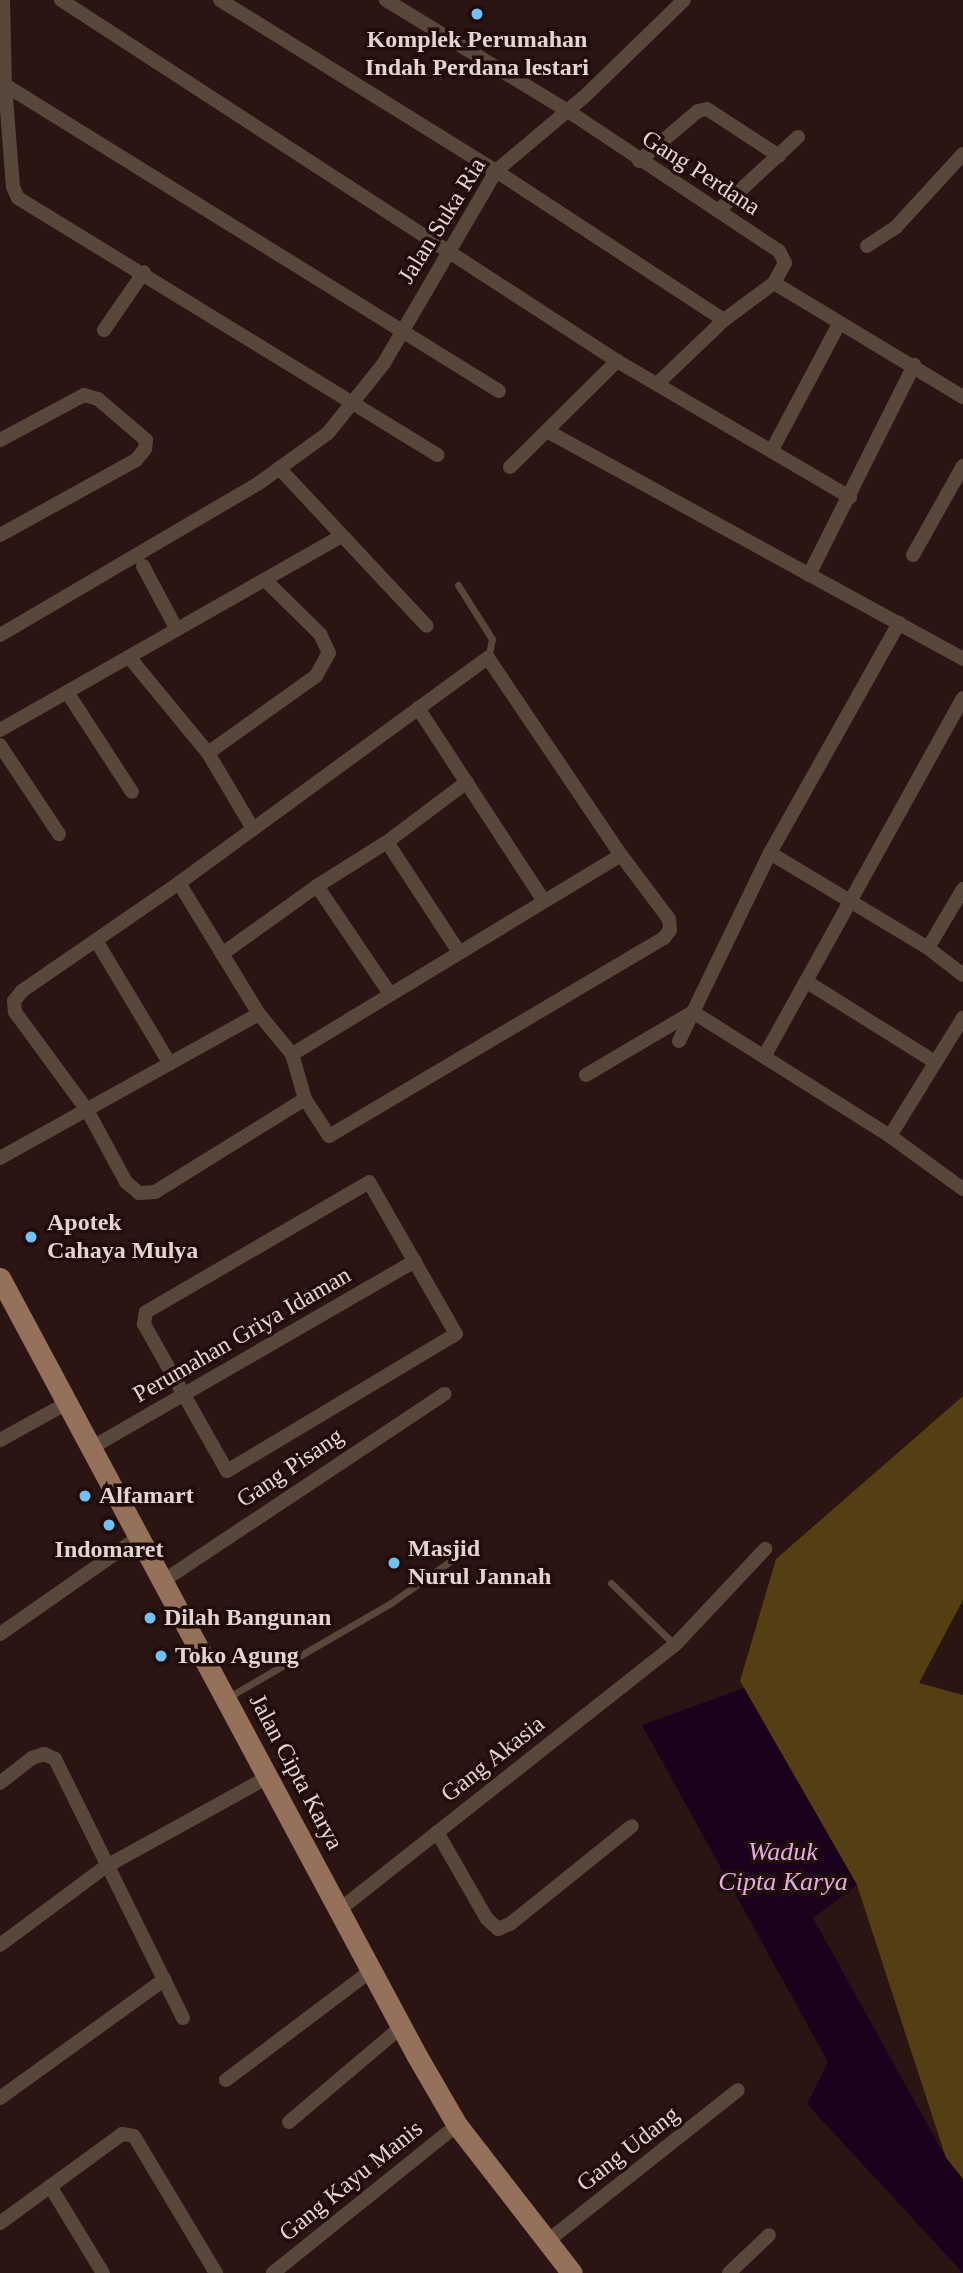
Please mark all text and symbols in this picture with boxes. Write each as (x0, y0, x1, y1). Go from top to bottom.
marker: Komplek Perumahan Indah Perdana lestari (469, 6, 485, 22)
place label: Komplek Perumahan Indah Perdana lestari (365, 26, 589, 82)
street label: Gang Perdana (636, 124, 766, 222)
street label: Jalan Suka Ria (392, 153, 492, 289)
place label: Apotek Cahaya Mulya (47, 1209, 198, 1265)
marker: Apotek Cahaya Mulya (21, 1227, 41, 1247)
street label: Perumahan Griya Idaman (128, 1261, 356, 1409)
street label: Gang Pisang (231, 1422, 349, 1514)
place label: Alfamart (99, 1482, 194, 1510)
marker: Alfamart (77, 1488, 93, 1504)
marker: Indomaret (101, 1517, 117, 1533)
place label: Masjid Nurul Jannah (408, 1535, 551, 1591)
place label: Indomaret (55, 1536, 163, 1564)
marker: Masjid Nurul Jannah (386, 1555, 402, 1571)
place label: Dilah Bangunan (164, 1604, 331, 1632)
marker: Dilah Bangunan (142, 1610, 158, 1626)
place label: Toko Agung (175, 1642, 300, 1670)
marker: Toko Agung (153, 1648, 169, 1664)
street label: Jalan Cipta Karya (243, 1689, 349, 1855)
street label: Gang Akasia (435, 1709, 551, 1809)
water label: Waduk Cipta Karya (718, 1836, 848, 1898)
street label: Gang Udang (571, 2100, 685, 2198)
street label: Gang Kayu Manis (274, 2114, 428, 2248)

